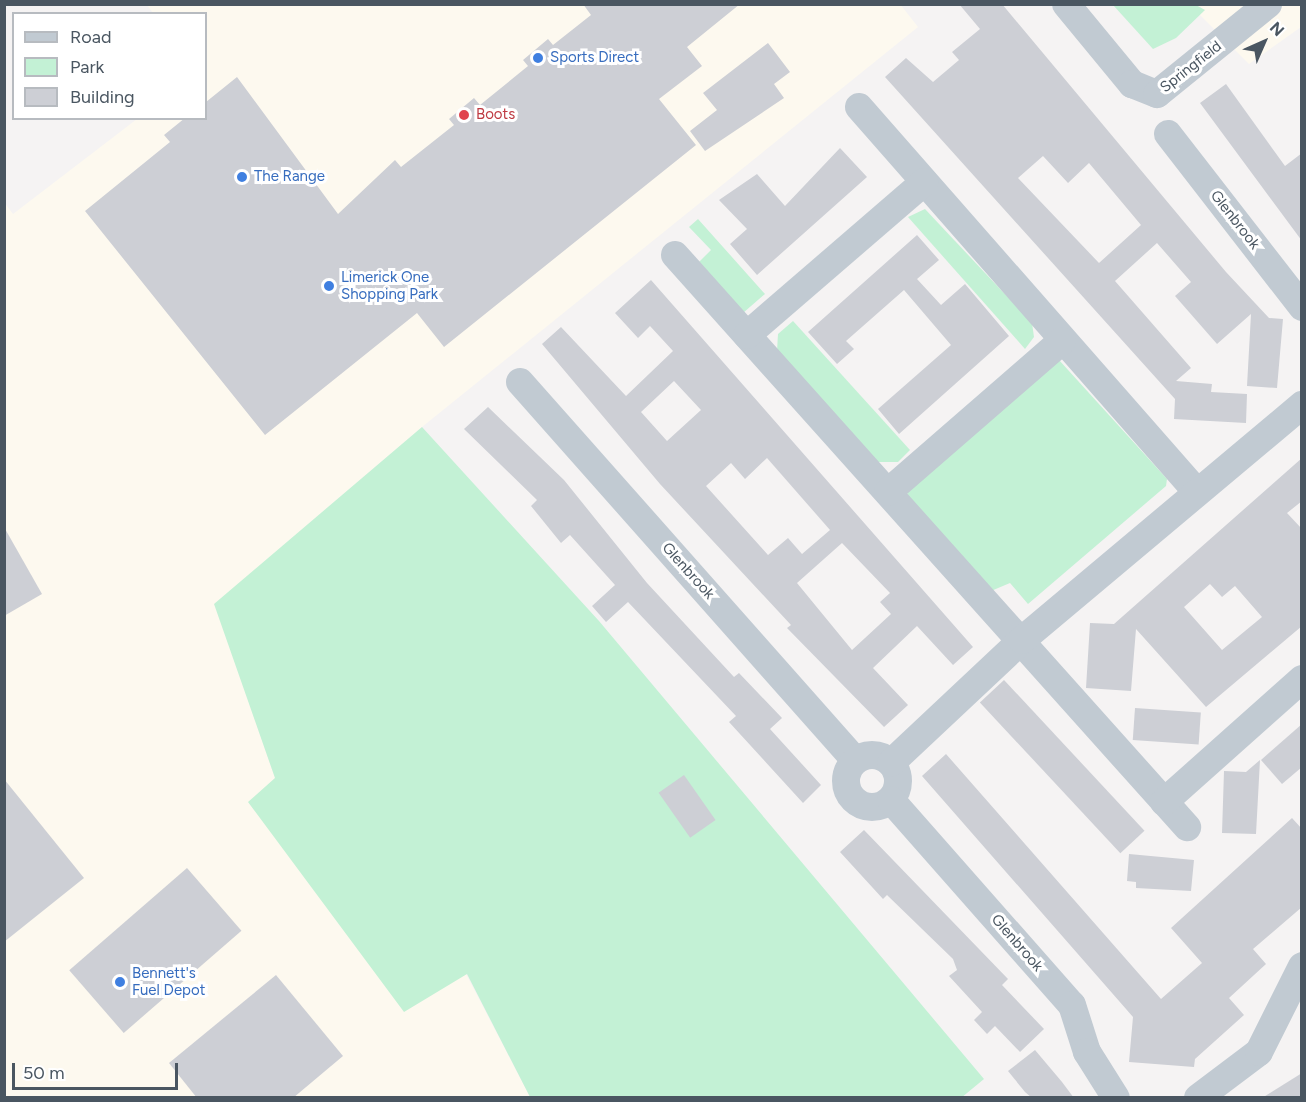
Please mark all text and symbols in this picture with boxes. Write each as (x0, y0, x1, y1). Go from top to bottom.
legend (12, 12, 207, 120)
north arrow (1234, 12, 1294, 72)
text: N (1266, 18, 1288, 40)
text: Road (70, 26, 111, 48)
street label: Springfield (1157, 37, 1225, 97)
place label: Sports Direct (550, 49, 639, 67)
marker: Sports Direct (531, 51, 545, 65)
text: Park (70, 56, 104, 78)
text: Building (70, 86, 135, 108)
place label: Boots (476, 106, 515, 124)
marker: Boots (457, 108, 471, 122)
place label: The Range (254, 168, 325, 186)
marker: The Range (235, 170, 249, 184)
street label: Glenbrook (1206, 187, 1264, 253)
place label: Limerick One Shopping Park (341, 268, 438, 303)
marker: Limerick One Shopping Park (322, 279, 336, 293)
street label: Glenbrook (658, 539, 718, 603)
street label: Glenbrook (987, 911, 1047, 975)
place label: Bennett's Fuel Depot (132, 964, 205, 999)
marker: Bennett's Fuel Depot (113, 975, 127, 989)
scale bar (15, 1051, 182, 1089)
text: 50 m (23, 1062, 65, 1084)

